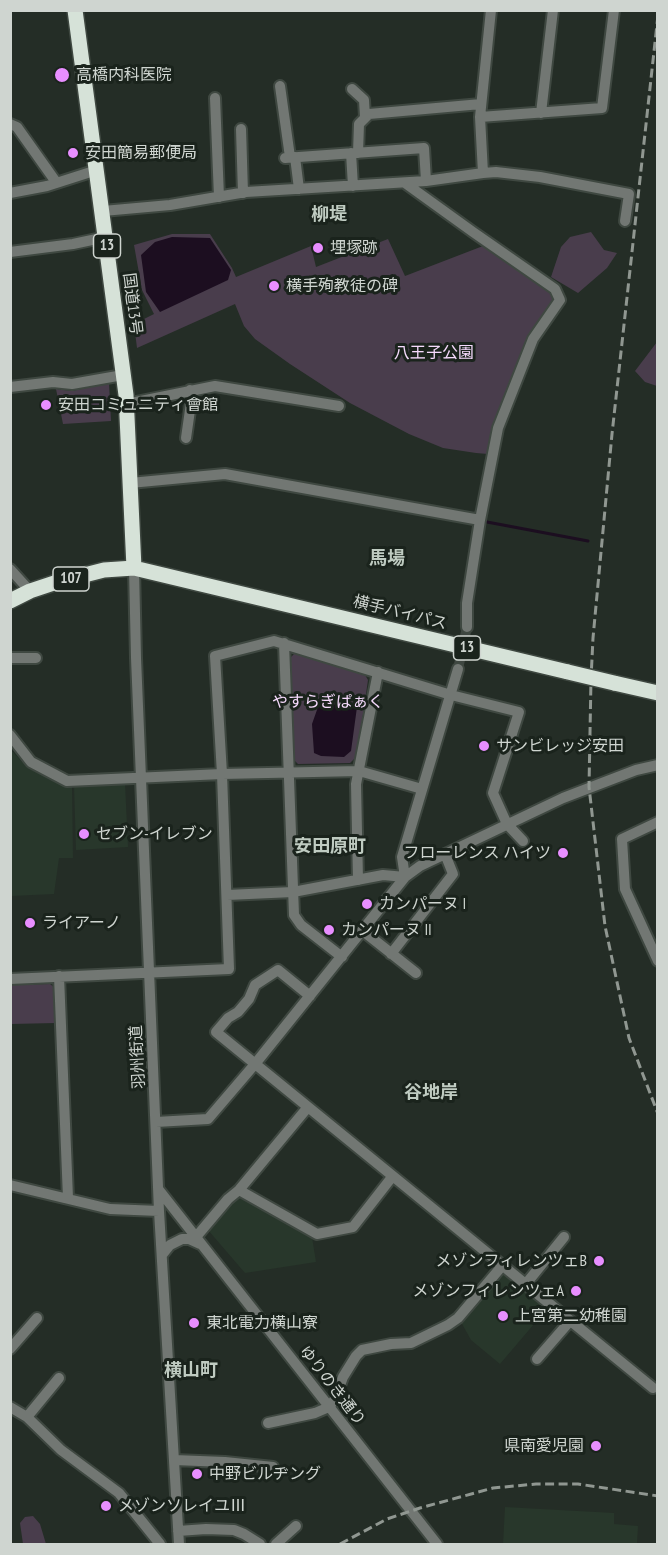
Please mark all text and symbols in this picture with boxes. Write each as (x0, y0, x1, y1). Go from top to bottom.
place label: 高橋内科医院 (76, 65, 172, 85)
marker: 高橋内科医院 (53, 66, 71, 84)
place label: 安田簡易郵便局 (85, 143, 197, 163)
marker: 安田簡易郵便局 (66, 146, 80, 160)
district label: 柳堤 (311, 204, 347, 226)
road number: 13 (94, 234, 120, 258)
place label: 埋塚跡 (330, 238, 378, 258)
marker: 埋塚跡 (311, 241, 325, 255)
street label: 国道13号 (119, 272, 145, 336)
place label: 横手殉教徒の碑 (286, 276, 398, 296)
marker: 横手殉教徒の碑 (267, 279, 281, 293)
park label: 八王子公園 (394, 343, 474, 363)
place label: 安田コミュニティ會館 (58, 395, 218, 415)
marker: 安田コミュニティ會館 (39, 398, 53, 412)
district label: 馬場 (369, 548, 405, 570)
road number: 107 (53, 567, 89, 591)
street label: 横手バイパス (351, 592, 449, 634)
road number: 13 (454, 636, 480, 660)
park label: やすらぎぱぁく (272, 692, 384, 712)
place label: サンビレッジ安田 (496, 736, 624, 756)
marker: サンビレッジ安田 (477, 739, 491, 753)
place label: セブン-イレブン (96, 824, 213, 844)
marker: セブン-イレブン (77, 827, 91, 841)
district label: 安田原町 (294, 836, 366, 858)
place label: フローレンス ハイツ (404, 843, 551, 863)
marker: フローレンス ハイツ (556, 846, 570, 860)
place label: カンパーヌ I (379, 894, 466, 914)
marker: カンパーヌ I (360, 897, 374, 911)
place label: ライアーノ (42, 913, 121, 933)
marker: ライアーノ (23, 916, 37, 930)
place label: カンパーヌ II (341, 920, 432, 940)
marker: カンパーヌ II (322, 923, 336, 937)
street label: 羽州街道 (127, 1025, 149, 1089)
district label: 谷地岸 (404, 1082, 458, 1104)
place label: メゾンフィレンツェB (435, 1251, 587, 1271)
marker: メゾンフィレンツェB (592, 1254, 606, 1268)
place label: メゾンフィレンツェA (412, 1281, 564, 1301)
marker: メゾンフィレンツェA (569, 1284, 583, 1298)
place label: 上宮第二幼稚園 (515, 1306, 627, 1326)
marker: 上宮第二幼稚園 (496, 1309, 510, 1323)
place label: 東北電力横山寮 (206, 1313, 318, 1333)
marker: 東北電力横山寮 (187, 1316, 201, 1330)
street label: ゆりのき通り (295, 1342, 369, 1430)
district label: 横山町 (164, 1360, 218, 1382)
place label: 県南愛児園 (504, 1436, 584, 1456)
marker: 県南愛児園 (589, 1439, 603, 1453)
place label: 中野ビルヂング (209, 1464, 321, 1484)
marker: 中野ビルヂング (190, 1467, 204, 1481)
place label: メゾンソレイユⅢ (118, 1496, 246, 1516)
marker: メゾンソレイユⅢ (99, 1499, 113, 1513)

